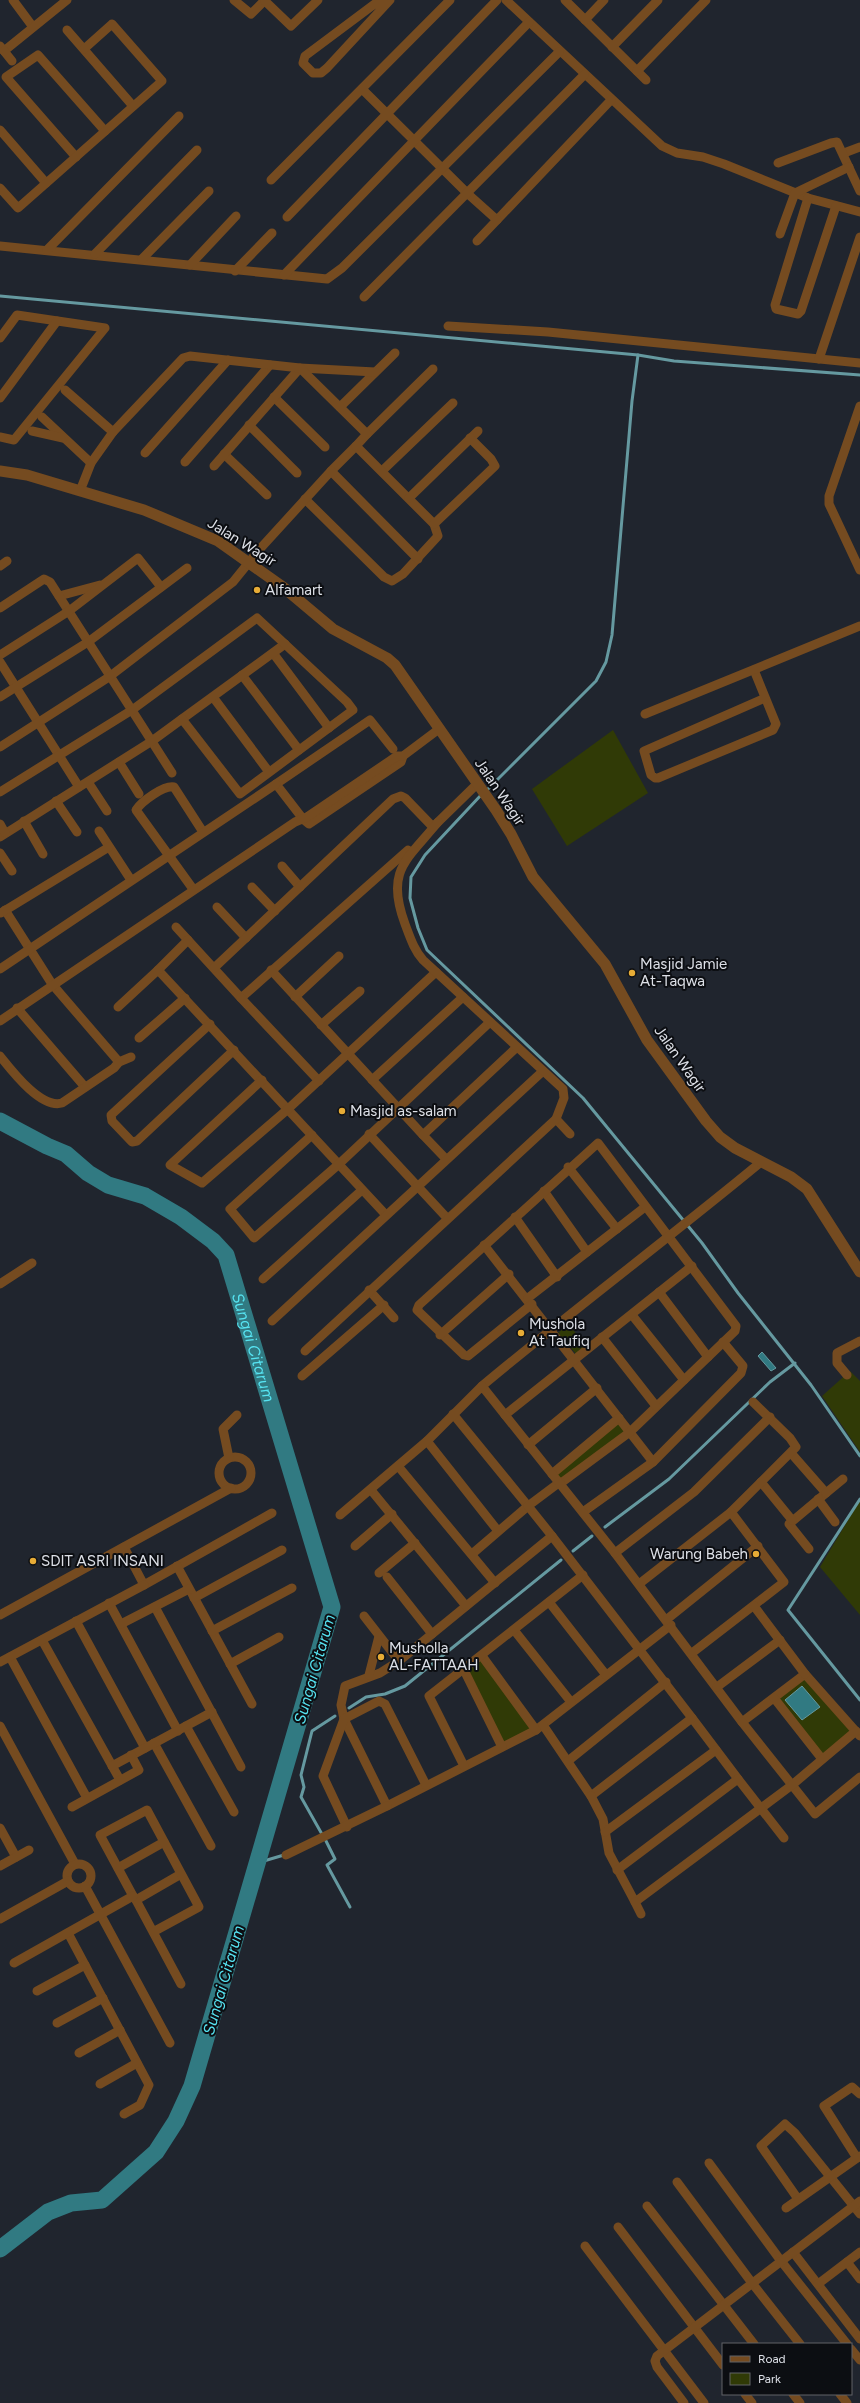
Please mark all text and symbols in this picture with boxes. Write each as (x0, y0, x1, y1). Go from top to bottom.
street label: Jalan Wagir (204, 514, 280, 570)
place label: Alfamart (265, 581, 323, 599)
marker: Alfamart (252, 585, 262, 595)
street label: Jalan Wagir (471, 755, 529, 829)
place label: Masjid Jamie At-Taqwa (640, 955, 727, 990)
marker: Masjid Jamie At-Taqwa (627, 968, 637, 978)
street label: Jalan Wagir (650, 1022, 710, 1096)
place label: Masjid as-salam (350, 1102, 457, 1120)
marker: Masjid as-salam (337, 1106, 347, 1116)
water label: Sungai Citarum (228, 1291, 279, 1405)
place label: Mushola At Taufiq (529, 1315, 590, 1350)
marker: Mushola At Taufiq (516, 1328, 526, 1338)
place label: Warung Babeh (650, 1545, 748, 1563)
marker: Warung Babeh (751, 1549, 761, 1559)
place label: SDIT ASRI INSANI (41, 1552, 164, 1570)
marker: SDIT ASRI INSANI (28, 1556, 38, 1566)
water label: Sungai Citarum (290, 1612, 339, 1726)
place label: Musholla AL-FATTAAH (389, 1639, 478, 1674)
marker: Musholla AL-FATTAAH (376, 1652, 386, 1662)
water label: Sungai Citarum (199, 1923, 248, 2037)
legend (722, 2343, 852, 2395)
text: Road (758, 2352, 786, 2366)
text: Park (758, 2372, 781, 2386)

